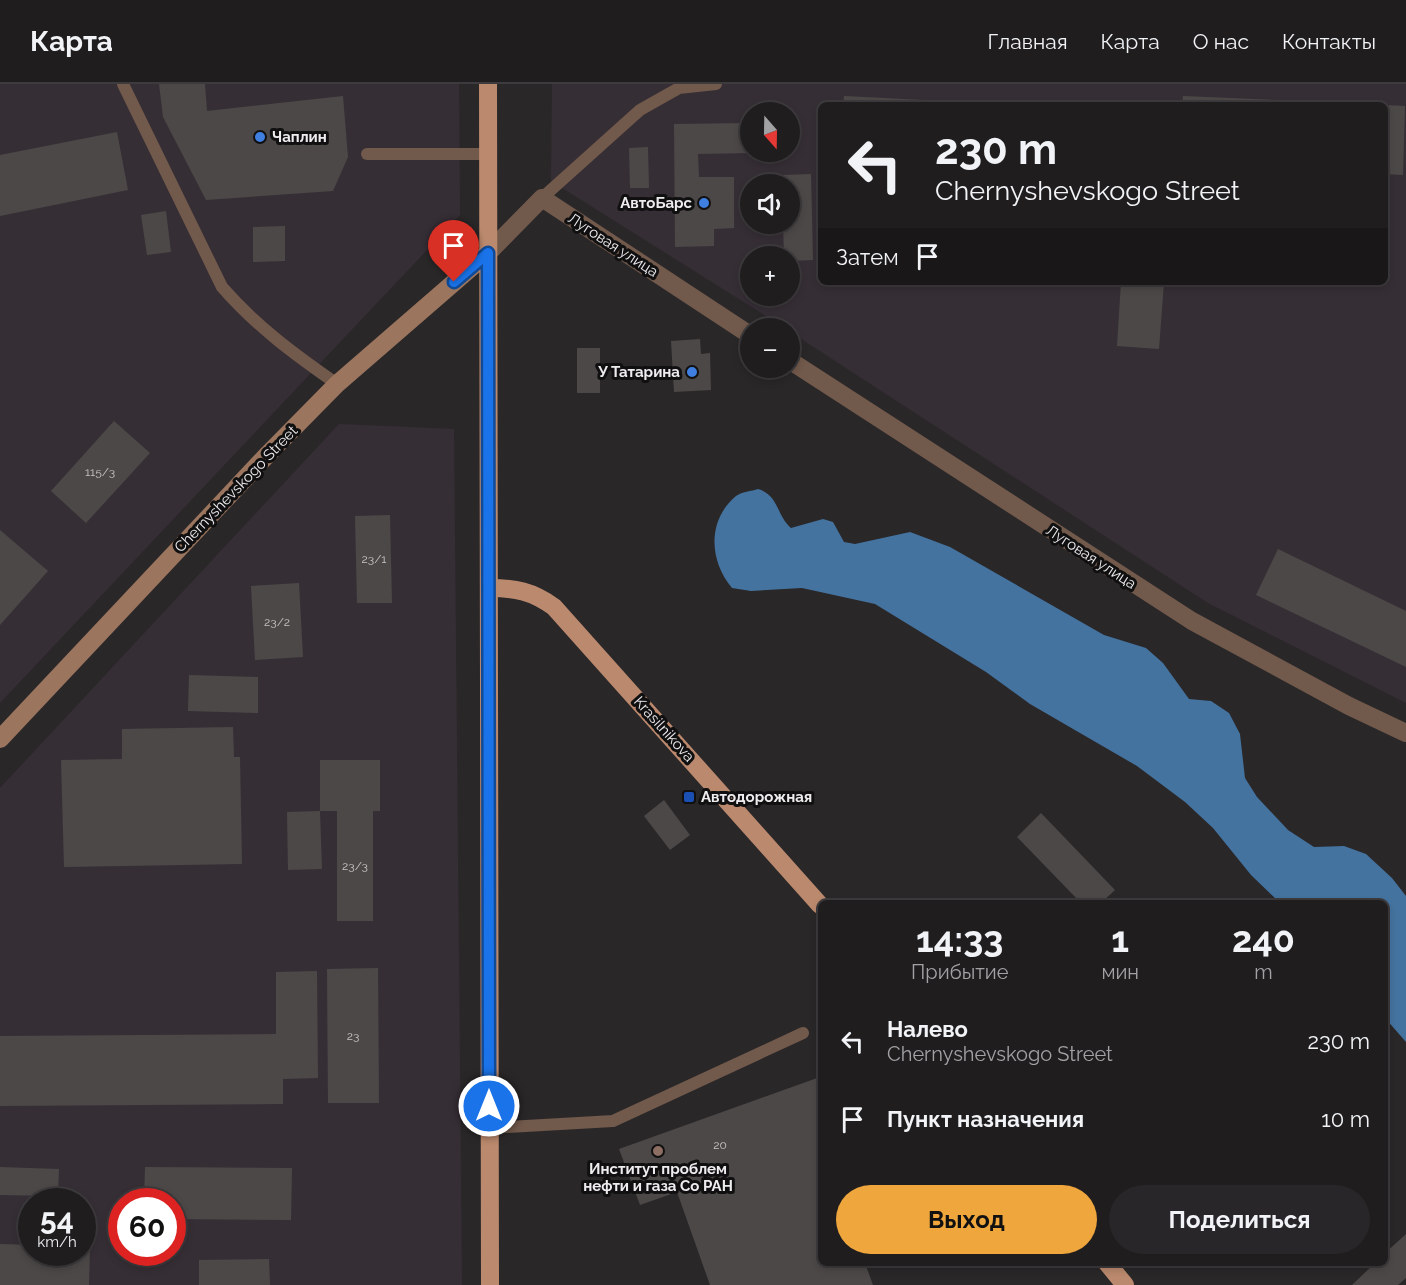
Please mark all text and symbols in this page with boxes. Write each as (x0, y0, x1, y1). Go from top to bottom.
text: Карта (30, 25, 113, 58)
text: Главная (988, 29, 1068, 54)
text: Карта (1101, 29, 1160, 54)
text: О нас (1193, 29, 1249, 54)
text: Контакты (1282, 29, 1376, 54)
north arrow (740, 102, 800, 162)
map controls (740, 102, 800, 378)
text: 230 m (935, 125, 1057, 174)
icon: left (836, 126, 914, 204)
place label: Чаплин (272, 128, 327, 146)
marker: Чаплин (253, 130, 267, 144)
button: sound (740, 174, 800, 234)
text: Chernyshevskogo Street (935, 175, 1240, 206)
place label: АвтоБарс (620, 194, 693, 212)
marker: АвтоБарс (697, 196, 711, 210)
street label: Луговая улица (565, 209, 661, 281)
pin (428, 220, 479, 282)
icon: arrive (437, 229, 470, 262)
icon: arrive (911, 240, 944, 273)
text: Затем (836, 244, 899, 270)
button: + (740, 246, 800, 306)
button: − (740, 318, 800, 378)
place label: У Татарина (597, 363, 680, 381)
marker: У Татарина (685, 365, 699, 379)
street label: Chernyshevskogo Street (171, 422, 301, 556)
house number: 115/3 (85, 465, 115, 479)
street label: Луговая улица (1043, 521, 1139, 593)
house number: 23/1 (362, 552, 386, 566)
house number: 23/2 (264, 615, 290, 629)
street label: Krasilnikova (630, 693, 698, 765)
place label: Автодорожная (701, 788, 812, 806)
marker: Автодорожная (682, 790, 696, 804)
house number: 23/3 (342, 859, 368, 873)
text: 14:33 (916, 918, 1003, 960)
text: 1 (1111, 918, 1129, 960)
text: 240 (1232, 918, 1295, 960)
text: Прибытие (911, 960, 1008, 984)
text: мин (1101, 960, 1139, 984)
text: m (1254, 960, 1273, 984)
text: Налево (887, 1016, 968, 1042)
icon: left (836, 1025, 869, 1058)
text: 230 m (1307, 1028, 1370, 1054)
house number: 23 (347, 1029, 359, 1043)
text: Chernyshevskogo Street (887, 1042, 1113, 1066)
position arrow (457, 1074, 521, 1138)
icon: arrive (836, 1103, 869, 1136)
text: Пункт назначения (887, 1106, 1084, 1132)
text: 10 m (1321, 1106, 1370, 1132)
house number: 20 (713, 1138, 727, 1152)
marker: Институт проблем нефти и газа Со РАН (651, 1144, 665, 1158)
place label: Институт проблем нефти и газа Со РАН (583, 1160, 733, 1195)
button: Выход (836, 1185, 1097, 1254)
button: Поделиться (1109, 1185, 1370, 1254)
speed limit sign: 60 (108, 1188, 186, 1266)
text: 54 (40, 1202, 74, 1237)
text: km/h (37, 1233, 77, 1251)

